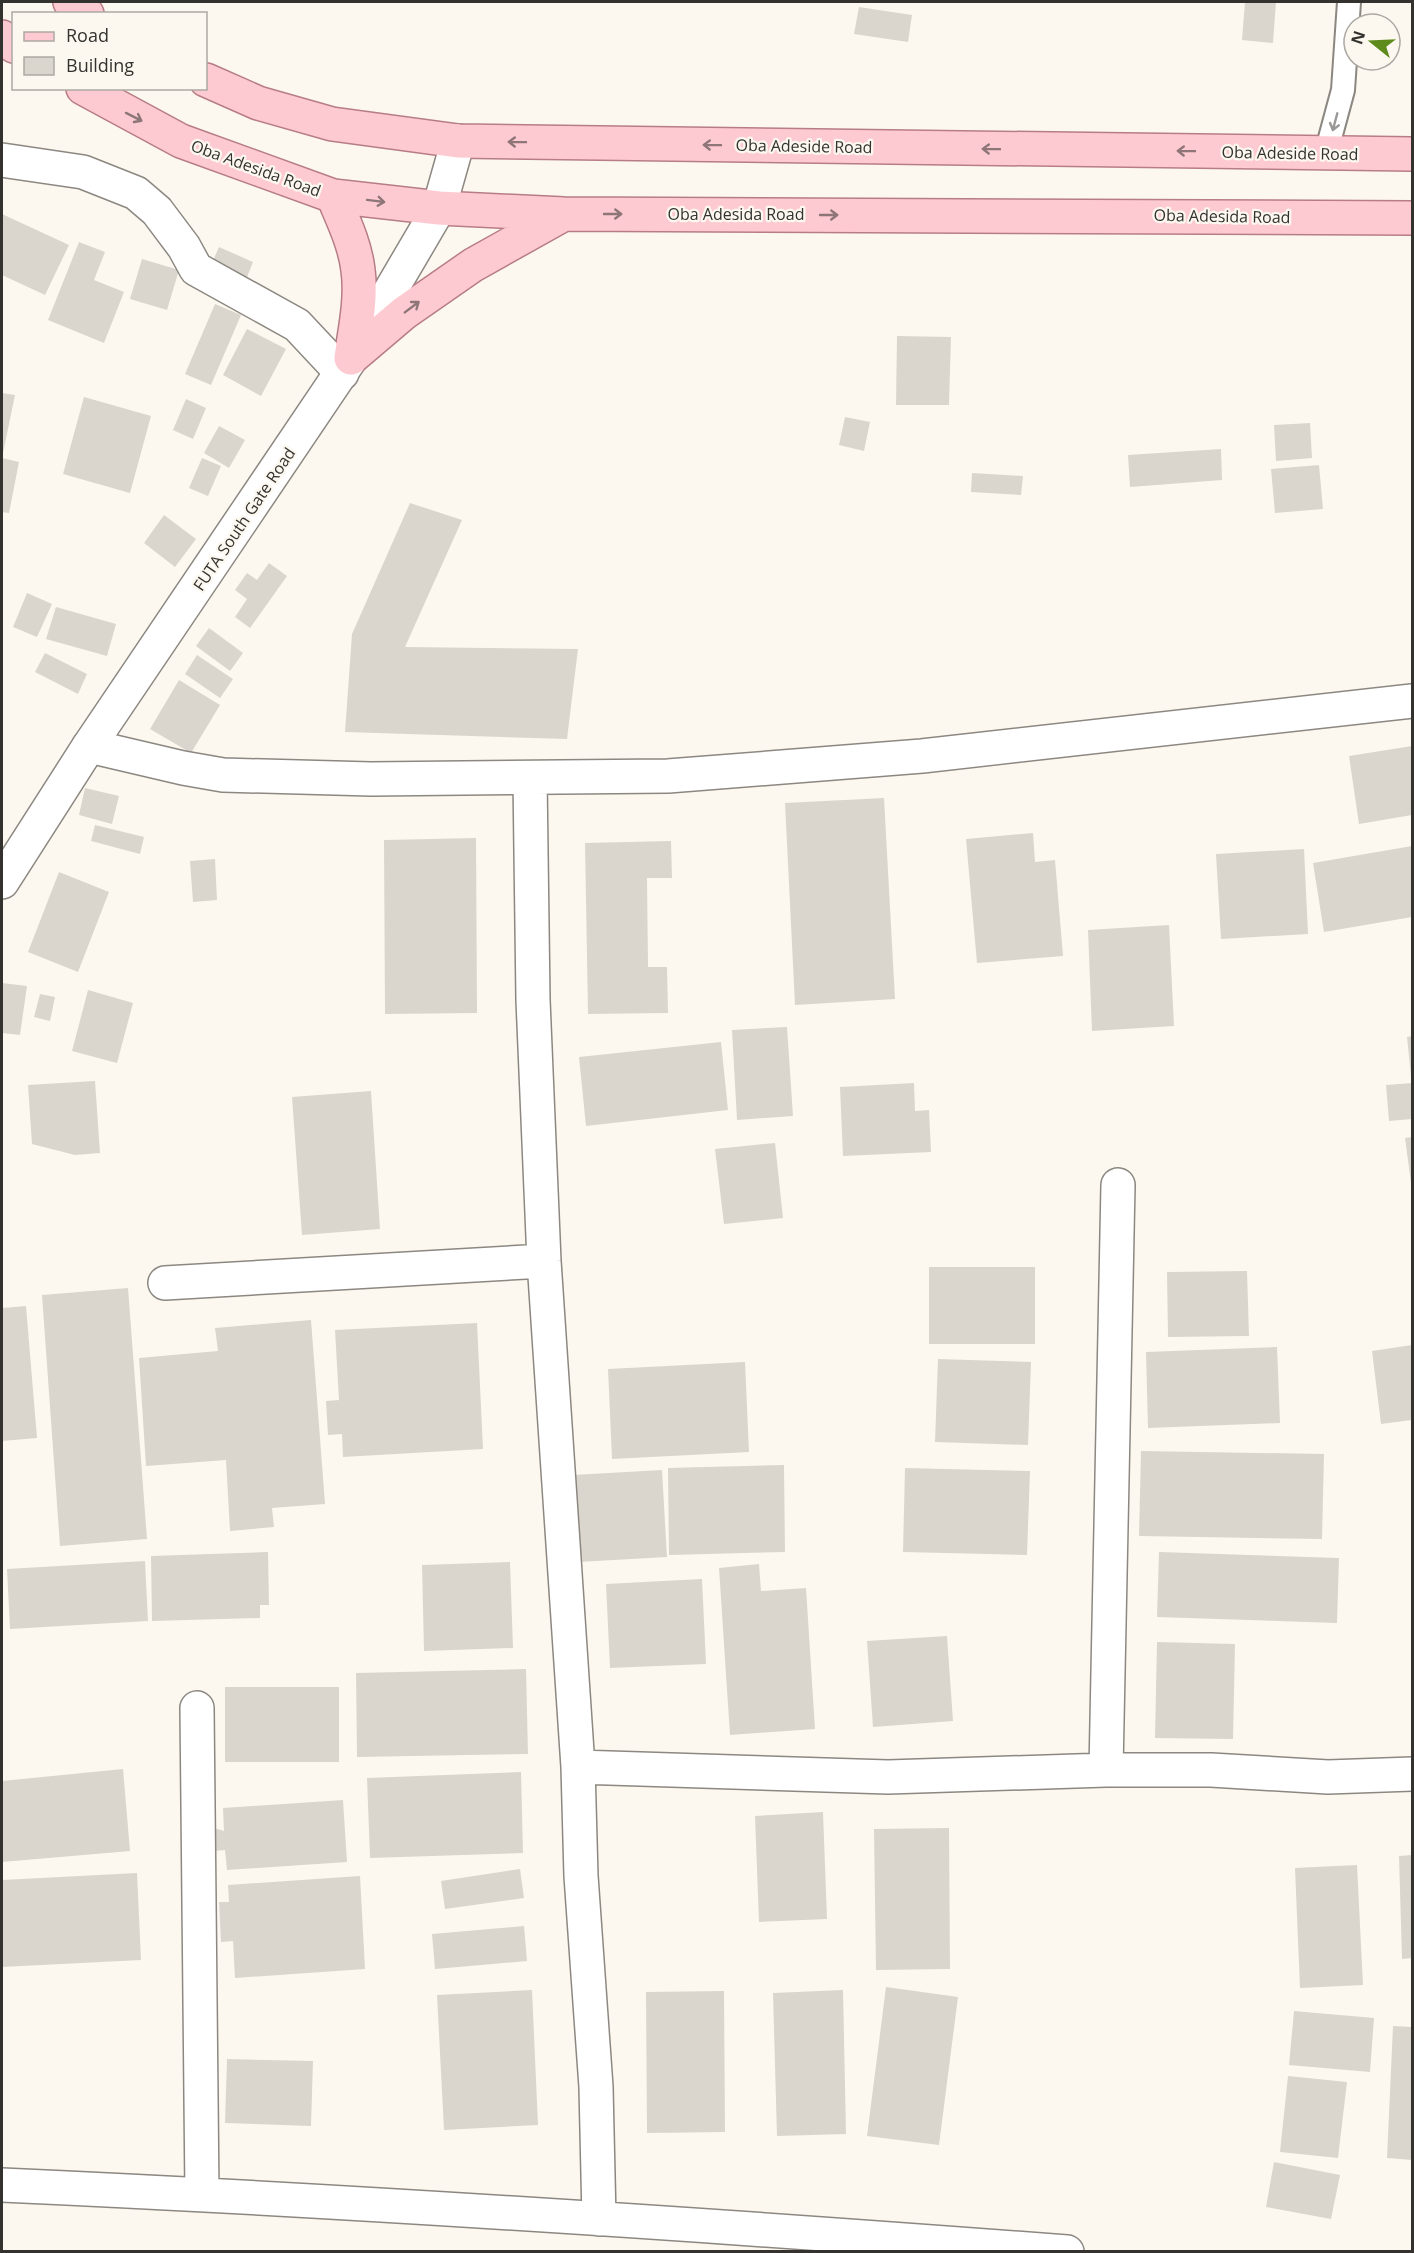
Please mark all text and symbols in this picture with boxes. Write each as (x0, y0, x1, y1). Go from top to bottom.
legend (12, 12, 207, 90)
north arrow (1342, 12, 1402, 72)
text: Road (66, 23, 109, 47)
text: N (1345, 28, 1370, 47)
text: Building (66, 53, 134, 77)
one-way arrow (125, 111, 142, 123)
one-way arrow (1328, 112, 1340, 131)
street label: Oba Adesida Road (188, 134, 324, 202)
street label: Oba Adeside Road (735, 134, 873, 158)
one-way arrow (508, 136, 528, 148)
one-way arrow (703, 139, 723, 151)
street label: Oba Adeside Road (1221, 141, 1359, 165)
one-way arrow (982, 143, 1002, 155)
one-way arrow (1177, 146, 1197, 157)
one-way arrow (366, 195, 386, 206)
street label: Oba Adesida Road (668, 203, 804, 225)
street label: Oba Adesida Road (1153, 204, 1291, 228)
one-way arrow (602, 208, 622, 220)
one-way arrow (818, 209, 838, 221)
one-way arrow (404, 301, 420, 313)
street label: FUTA South Gate Road (188, 443, 300, 595)

